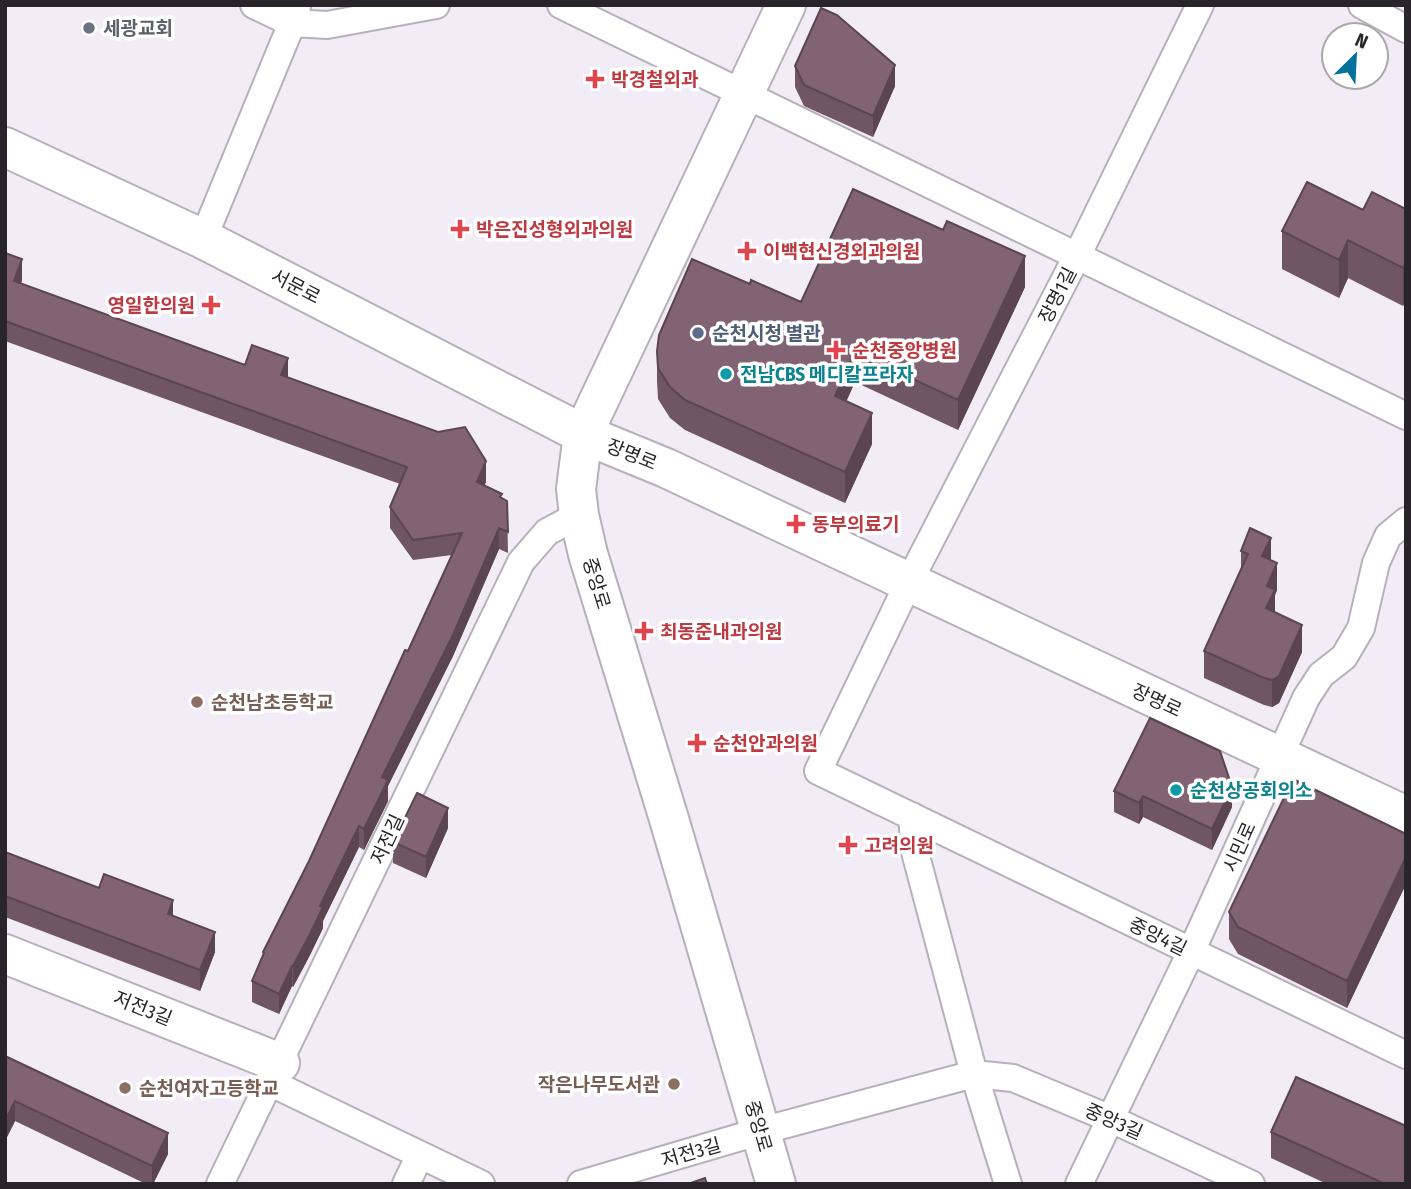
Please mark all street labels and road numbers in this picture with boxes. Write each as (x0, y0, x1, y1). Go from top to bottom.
street label: 장명1길 (1034, 263, 1081, 327)
street label: 서문로 (267, 264, 324, 309)
street label: 장명로 (603, 434, 660, 475)
street label: 중앙로 (578, 555, 615, 612)
street label: 장명로 (1128, 679, 1185, 722)
street label: 저전길 (366, 811, 409, 868)
street label: 시민로 (1218, 819, 1261, 876)
street label: 중앙4길 (1125, 913, 1191, 960)
street label: 저전3길 (110, 986, 175, 1031)
street label: 중앙로 (740, 1098, 777, 1155)
street label: 중앙3길 (1081, 1099, 1146, 1144)
street label: 저전3길 (659, 1133, 724, 1172)

